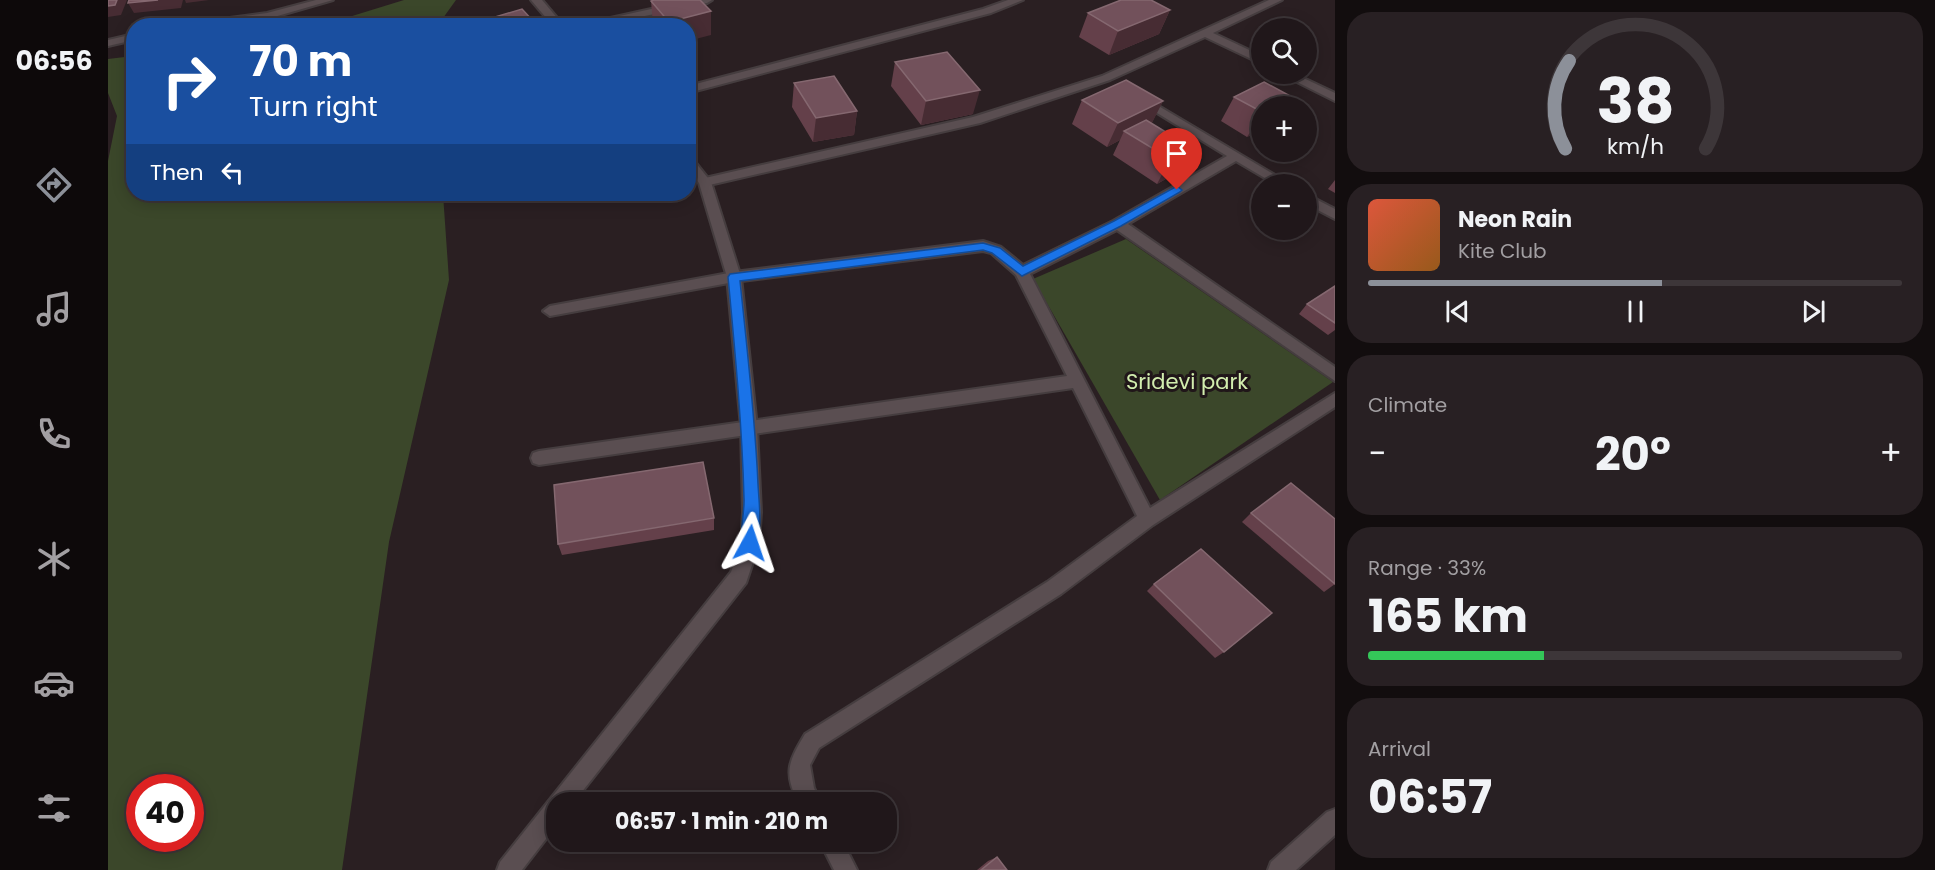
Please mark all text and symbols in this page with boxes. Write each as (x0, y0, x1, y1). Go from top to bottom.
map controls (1251, 18, 1317, 240)
button: search (1251, 18, 1317, 84)
text: 70 m (249, 32, 352, 91)
text: 06:56 (15, 42, 93, 79)
icon: right (150, 42, 228, 120)
text: 38 (1596, 57, 1674, 145)
text: Turn right (249, 88, 378, 125)
button: + (1251, 96, 1317, 162)
pin (1151, 128, 1202, 190)
text: km/h (1606, 131, 1664, 162)
icon: arrive (1160, 137, 1193, 170)
icon: left (216, 156, 249, 189)
text: Then (150, 157, 204, 188)
icon: directions (33, 164, 75, 206)
button: − (1251, 174, 1317, 240)
text: Neon Rain (1458, 204, 1572, 235)
text: Kite Club (1458, 237, 1547, 265)
icon: music (33, 288, 75, 330)
icon: previous (1441, 295, 1474, 328)
icon: pause (1619, 295, 1652, 328)
icon: next (1797, 295, 1830, 328)
park label: Sridevi park (1126, 367, 1248, 396)
text: Climate (1368, 391, 1447, 419)
icon: phone (33, 413, 75, 455)
text: 20° (1595, 423, 1671, 486)
text: − (1368, 430, 1386, 477)
text: + (1879, 430, 1902, 477)
position arrow (718, 511, 782, 575)
icon: climate (33, 538, 75, 580)
text: Range · 33% (1368, 554, 1486, 582)
text: 165 km (1368, 585, 1528, 648)
icon: car (33, 662, 75, 704)
text: Arrival (1368, 735, 1431, 763)
text: 06:57 (1368, 766, 1492, 829)
speed limit sign: 40 (126, 774, 204, 852)
icon: filters (33, 787, 75, 829)
text: 06:57 · 1 min · 210 m (615, 806, 828, 837)

